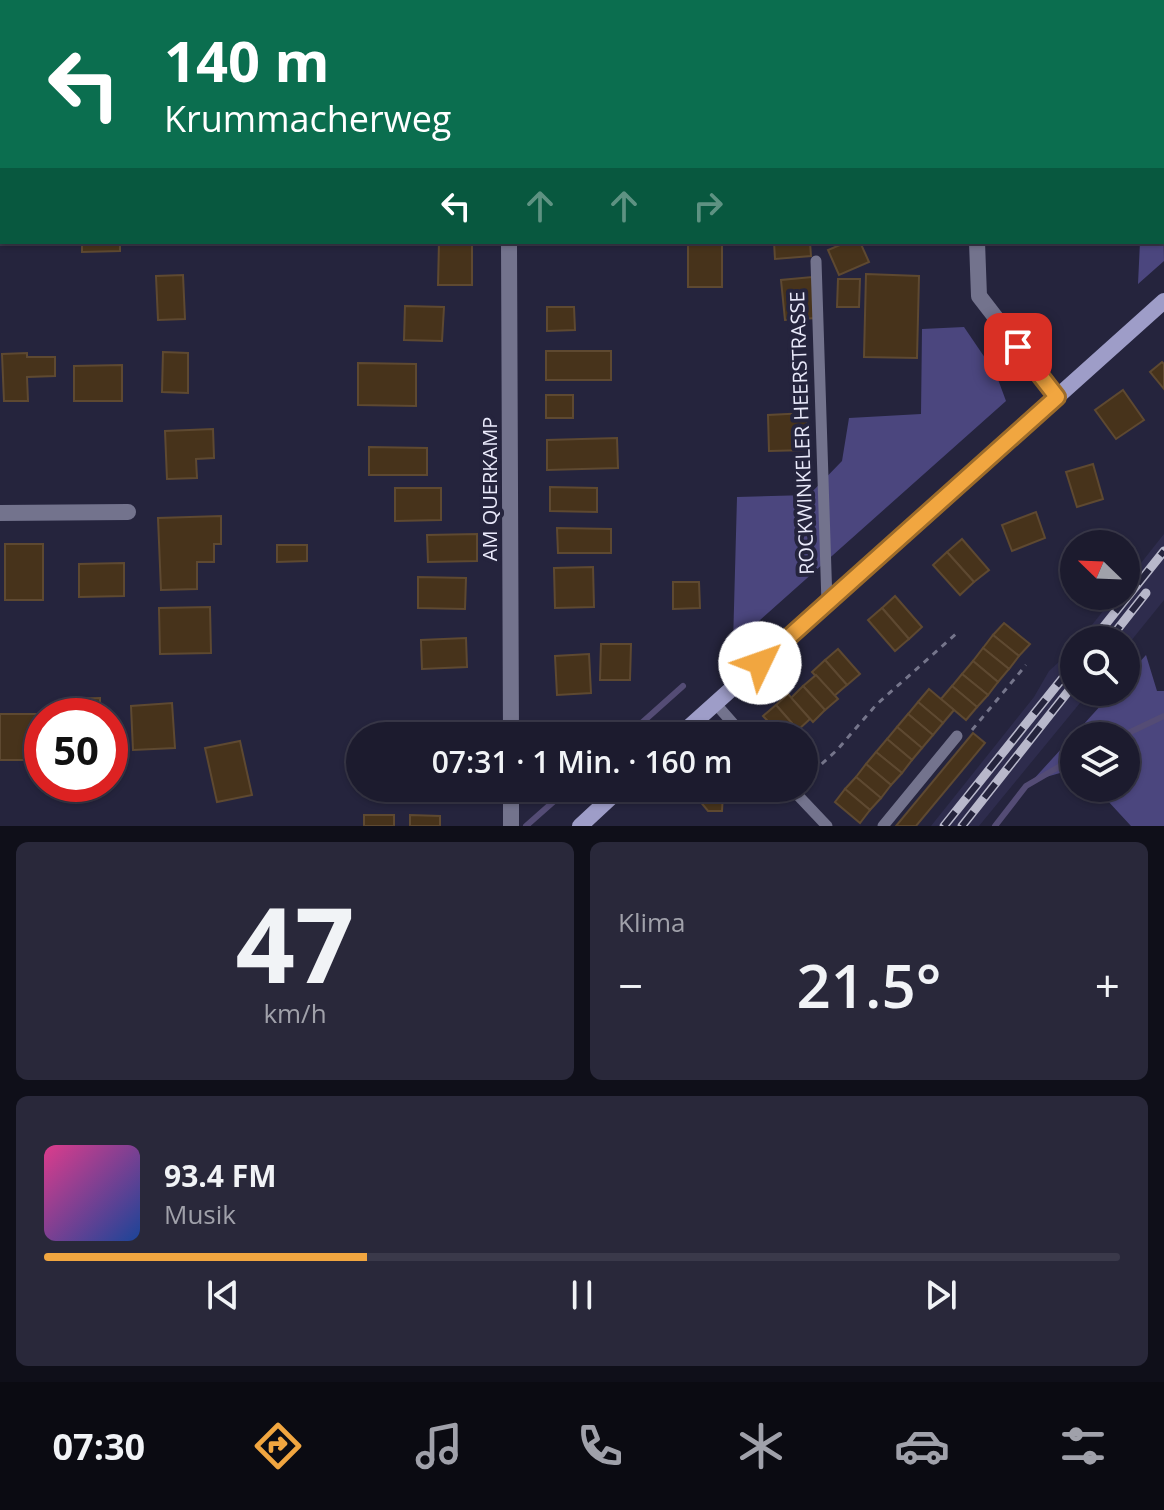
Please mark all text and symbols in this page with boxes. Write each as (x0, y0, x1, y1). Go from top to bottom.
text: 140 m (164, 22, 330, 98)
icon: left (32, 32, 136, 136)
text: Krummacherweg (164, 94, 451, 143)
icon: left (434, 184, 478, 228)
icon: ahead (518, 184, 562, 228)
icon: ahead (602, 184, 646, 228)
icon: right (686, 184, 730, 228)
street label: ROCKWINKELER HEERSTRASSE (783, 291, 820, 575)
pin (984, 313, 1052, 381)
icon: arrive (996, 325, 1040, 369)
street label: AM QUERKAMP (476, 417, 503, 561)
north arrow (1060, 530, 1140, 610)
map controls (1060, 530, 1140, 802)
position arrow (718, 621, 802, 705)
button: search (1060, 626, 1140, 706)
speed limit sign: 50 (24, 698, 128, 802)
button: layers (1060, 722, 1140, 802)
text: 07:31 · 1 Min. · 160 m (432, 741, 732, 782)
text: 47 (236, 872, 354, 1013)
text: Klima (618, 904, 686, 940)
text: 21.5° (796, 944, 942, 1026)
text: − (618, 955, 643, 1015)
text: + (1095, 955, 1120, 1015)
text: km/h (263, 995, 327, 1031)
text: 93.4 FM (164, 1155, 277, 1196)
text: Musik (164, 1196, 236, 1232)
icon: previous (201, 1273, 245, 1317)
icon: pause (560, 1273, 604, 1317)
icon: next (919, 1273, 963, 1317)
icon: directions (250, 1418, 306, 1474)
icon: music (411, 1418, 467, 1474)
icon: phone (572, 1418, 628, 1474)
icon: climate (733, 1418, 789, 1474)
icon: car (894, 1418, 950, 1474)
icon: filters (1055, 1418, 1111, 1474)
text: 07:30 (53, 1422, 145, 1471)

